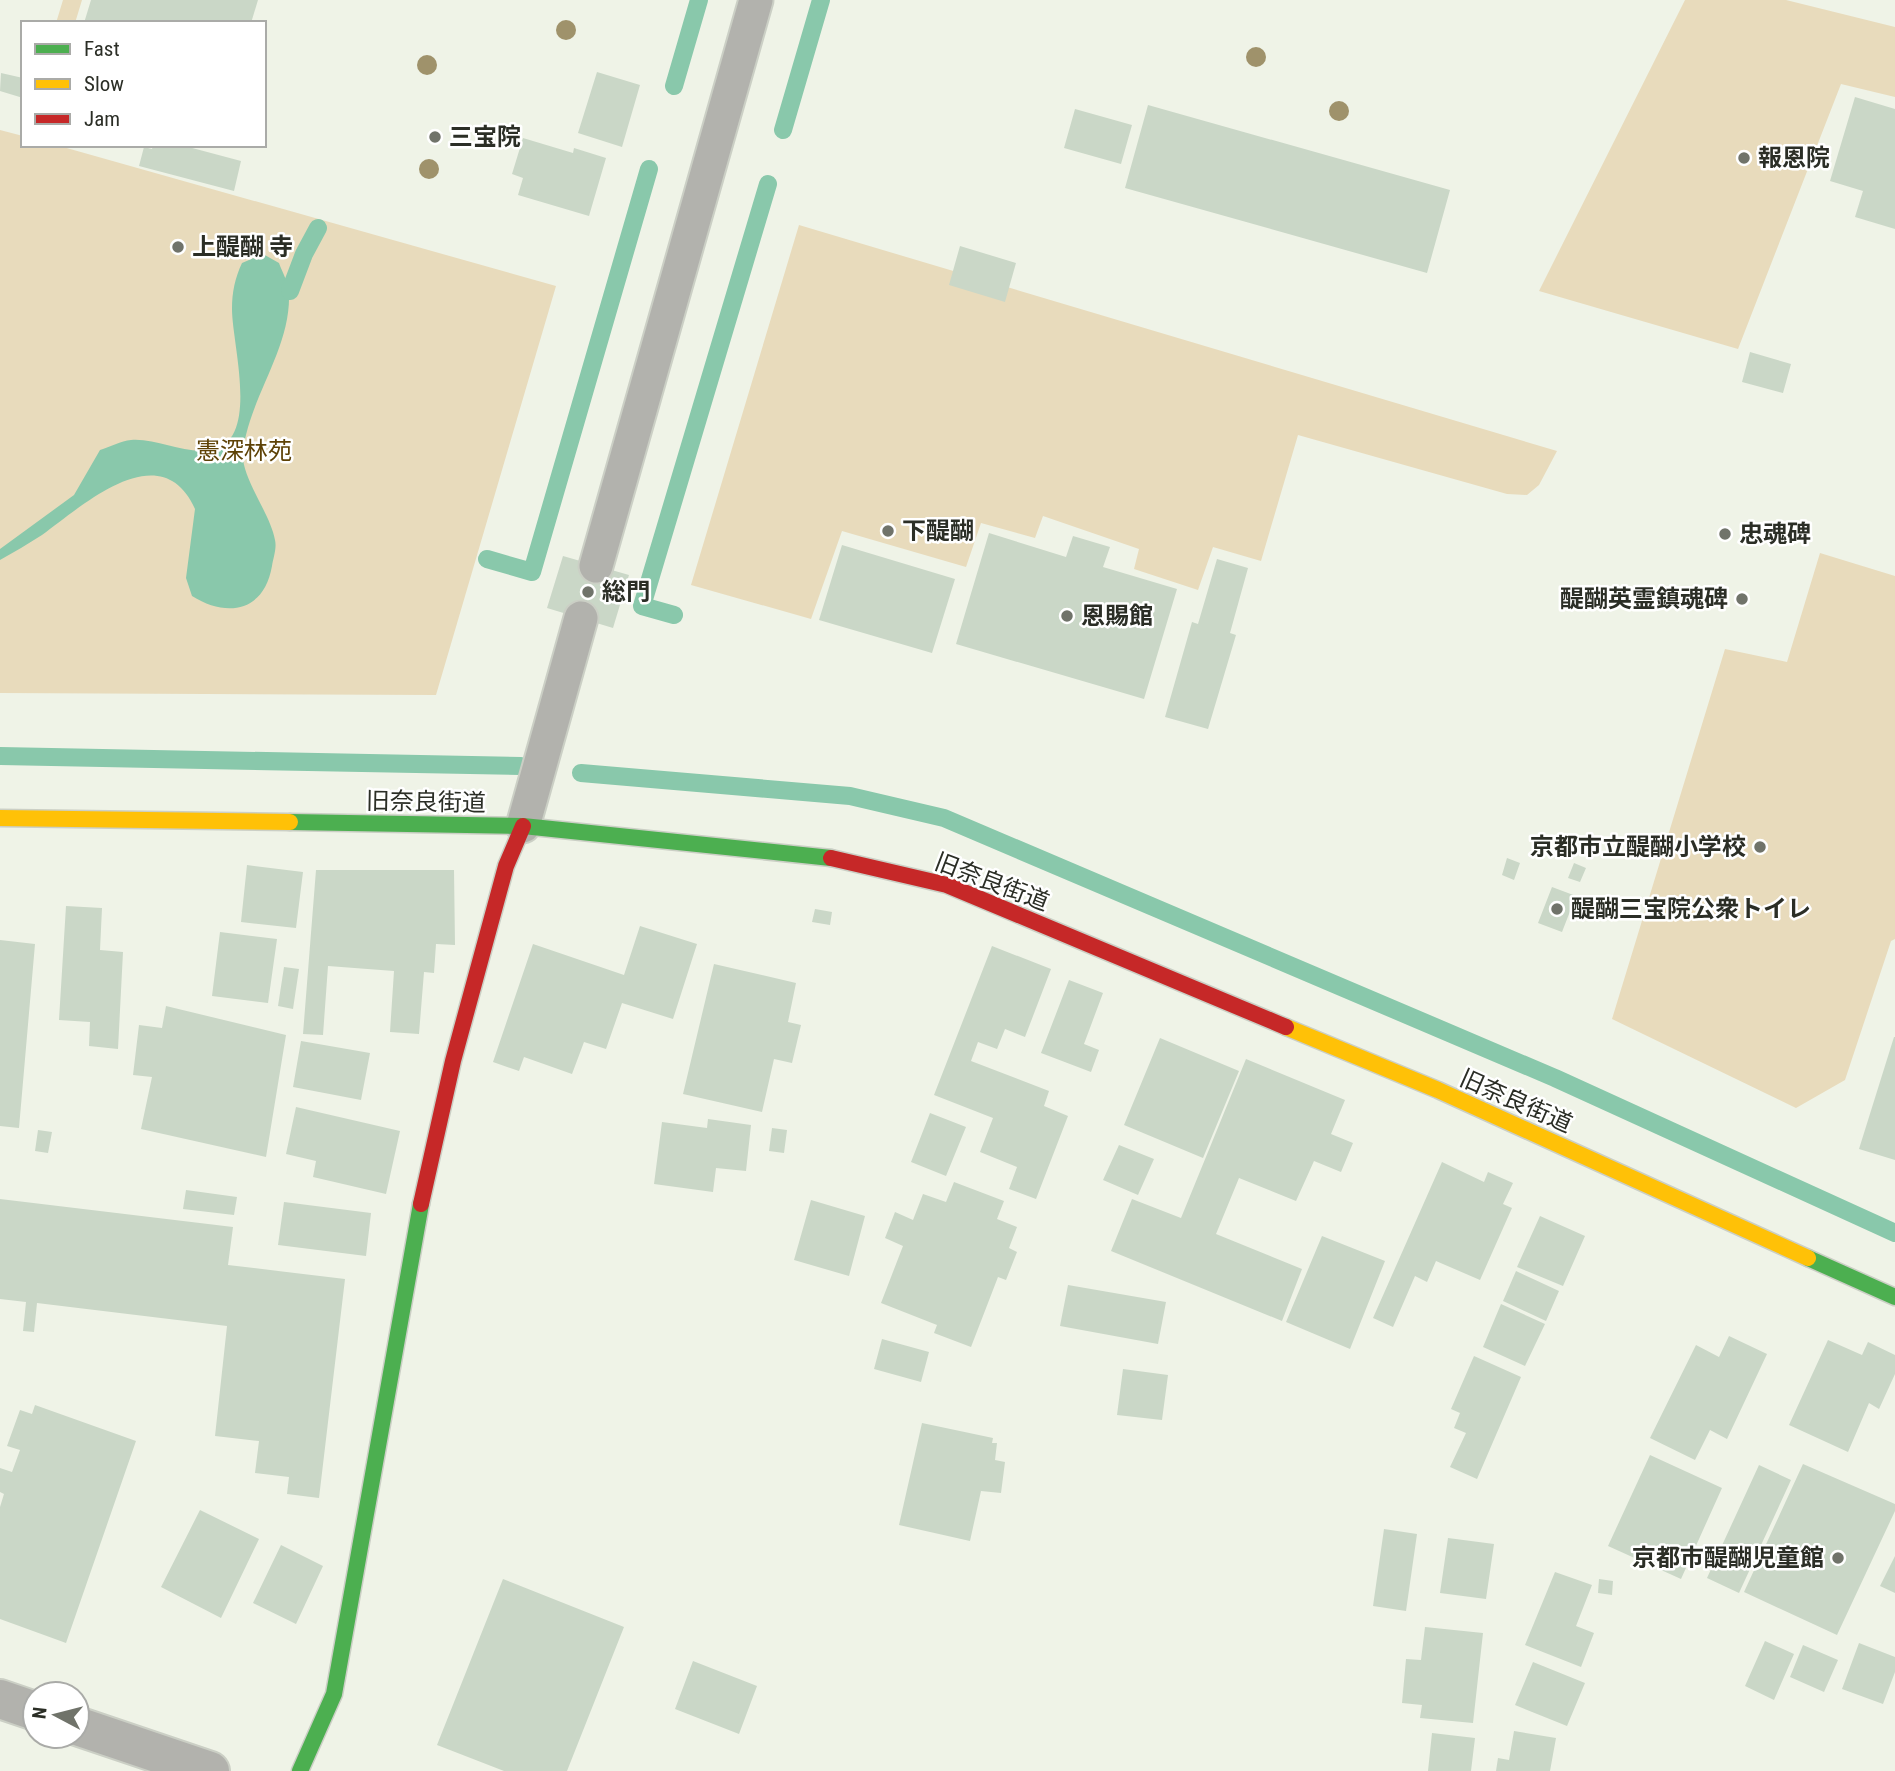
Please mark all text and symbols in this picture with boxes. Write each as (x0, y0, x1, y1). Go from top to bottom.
legend (21, 21, 266, 147)
text: Fast (84, 37, 120, 61)
text: Slow (84, 72, 124, 96)
text: Jam (84, 107, 120, 131)
place label: 三宝院 (449, 123, 521, 151)
marker: 三宝院 (427, 129, 443, 145)
place label: 報恩院 (1758, 144, 1830, 172)
marker: 報恩院 (1736, 150, 1752, 166)
place label: 上醍醐 寺 (192, 233, 294, 261)
marker: 上醍醐 寺 (170, 239, 186, 255)
park label: 憲深林苑 (196, 437, 292, 465)
place label: 下醍醐 (902, 517, 974, 545)
place label: 忠魂碑 (1739, 520, 1811, 548)
marker: 下醍醐 (880, 523, 896, 539)
marker: 忠魂碑 (1717, 526, 1733, 542)
place label: 総門 (602, 578, 650, 606)
marker: 総門 (580, 584, 596, 600)
place label: 醍醐英霊鎮魂碑 (1560, 585, 1728, 613)
marker: 醍醐英霊鎮魂碑 (1734, 591, 1750, 607)
place label: 恩賜館 (1081, 602, 1153, 630)
marker: 恩賜館 (1059, 608, 1075, 624)
street label: 旧奈良街道 (366, 787, 486, 817)
place label: 京都市立醍醐小学校 (1530, 833, 1746, 861)
marker: 京都市立醍醐小学校 (1752, 839, 1768, 855)
street label: 旧奈良街道 (931, 847, 1053, 917)
place label: 醍醐三宝院公衆トイレ (1571, 895, 1811, 923)
marker: 醍醐三宝院公衆トイレ (1549, 901, 1565, 917)
street label: 旧奈良街道 (1455, 1064, 1577, 1138)
place label: 京都市醍醐児童館 (1632, 1544, 1824, 1572)
marker: 京都市醍醐児童館 (1830, 1550, 1846, 1566)
north arrow (21, 1680, 91, 1750)
text: N (27, 1706, 52, 1720)

